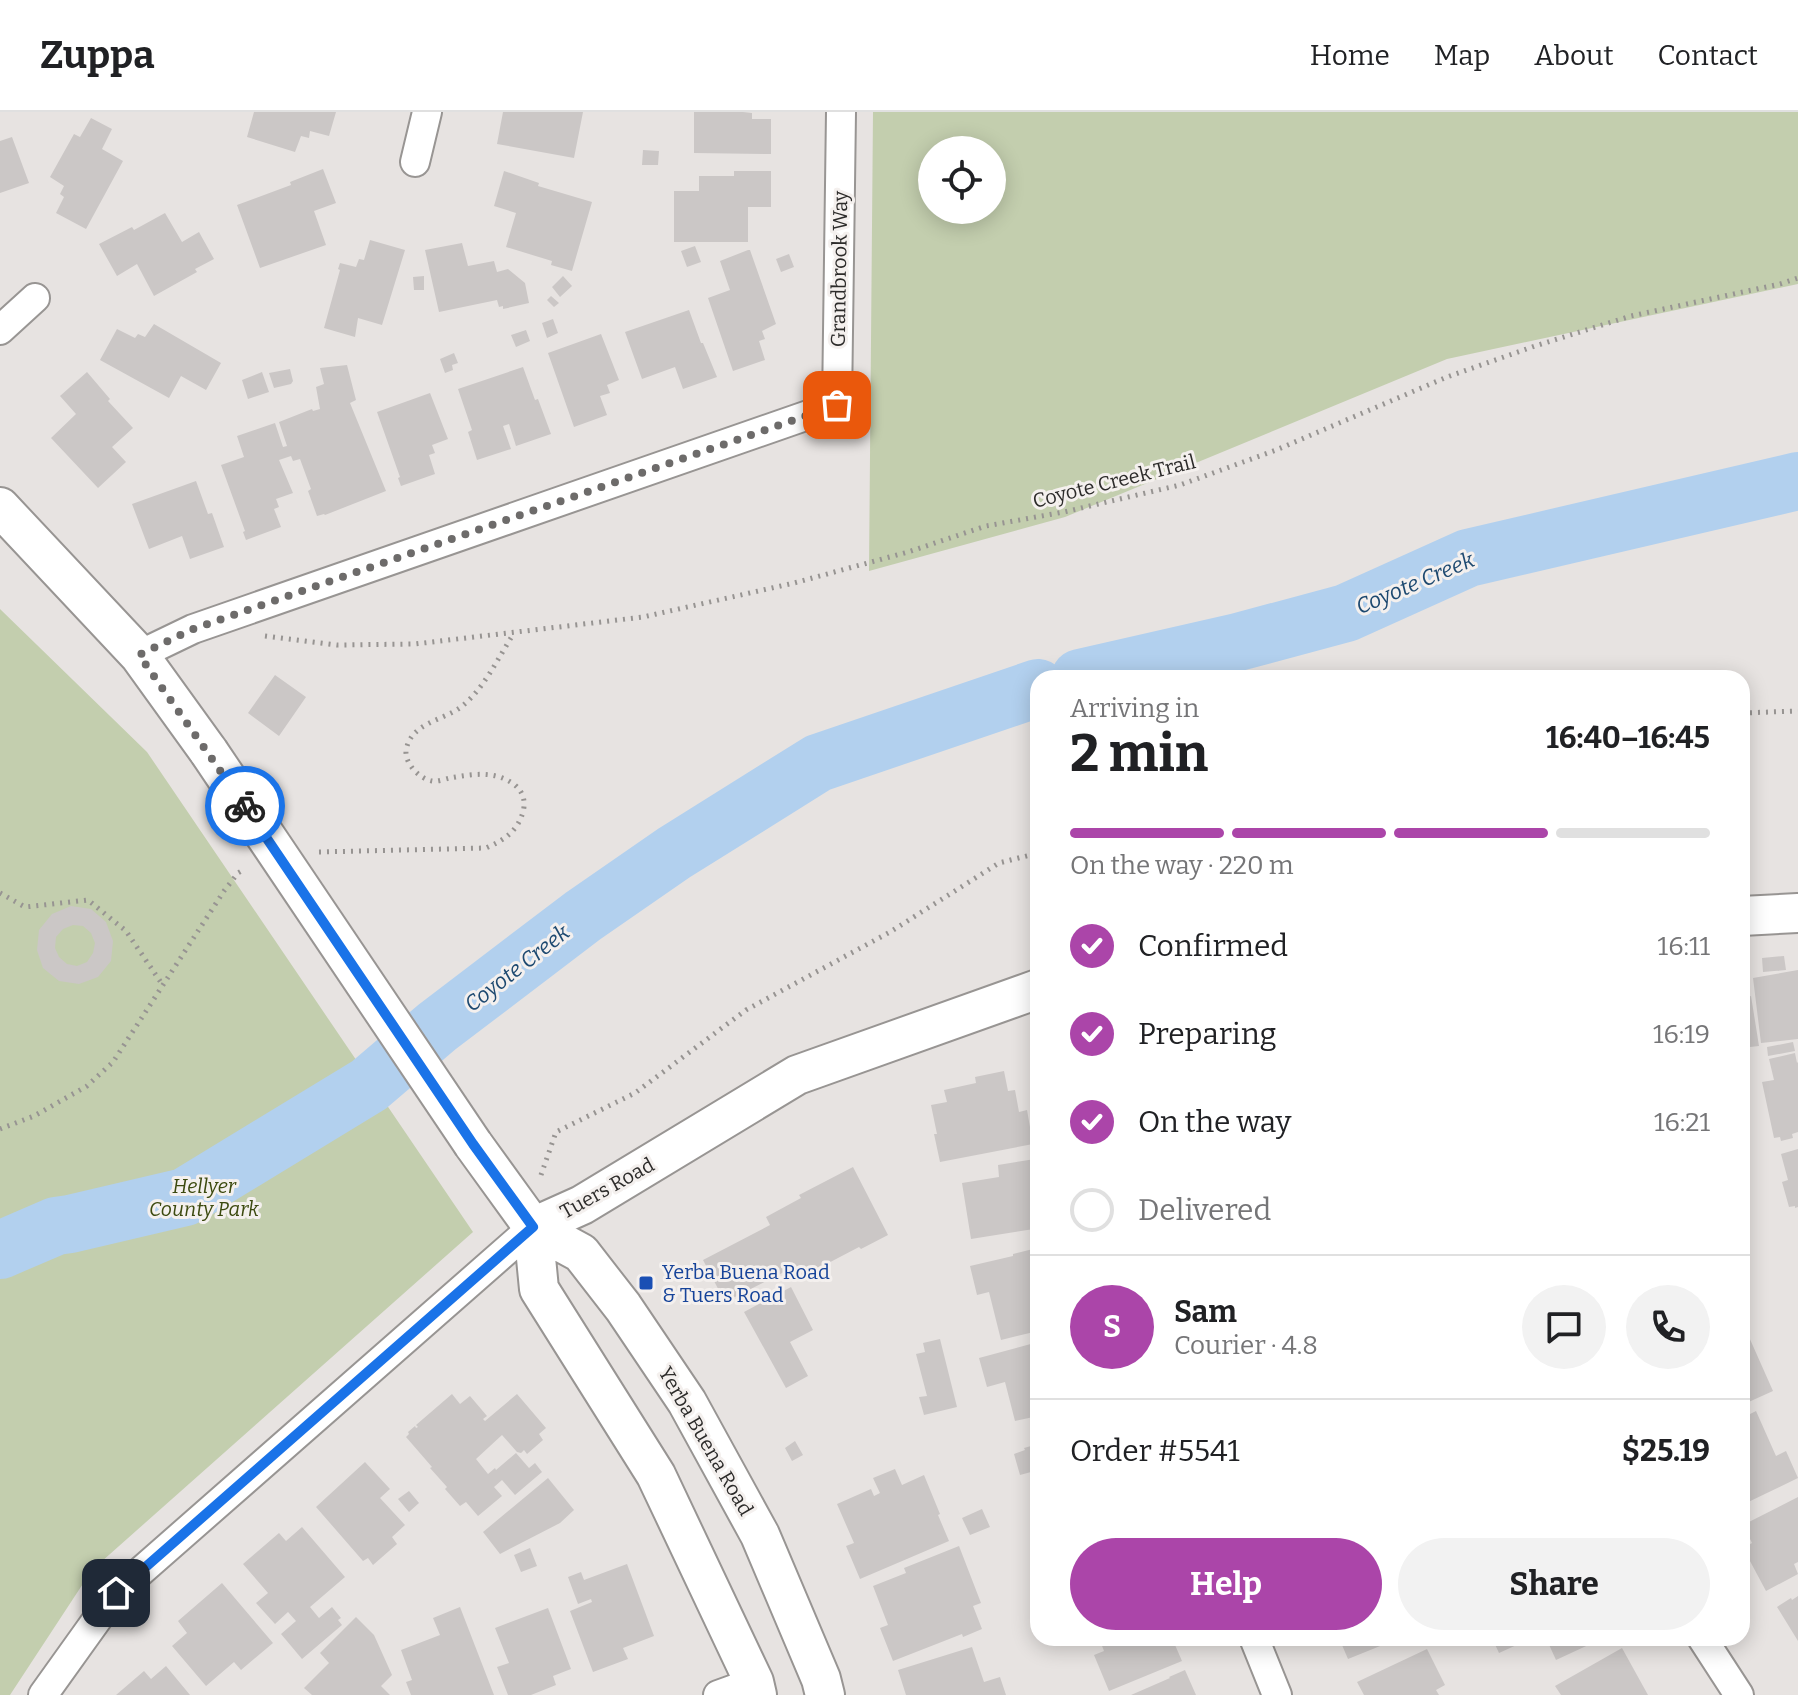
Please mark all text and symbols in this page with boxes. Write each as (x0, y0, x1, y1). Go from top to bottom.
text: Zuppa (40, 32, 155, 78)
text: Home (1310, 39, 1390, 72)
text: Map (1434, 39, 1490, 72)
text: About (1534, 39, 1614, 72)
text: Contact (1658, 39, 1758, 72)
map controls (918, 136, 1006, 224)
button: locate (918, 136, 1006, 224)
street label: Grandbrook Way (826, 190, 852, 347)
pin (803, 371, 871, 439)
icon: bag (815, 383, 859, 427)
street label: Coyote Creek Trail (1030, 449, 1198, 513)
water label: Coyote Creek (1352, 546, 1479, 620)
text: Arriving in (1070, 693, 1199, 724)
text: 16:40–16:45 (1546, 720, 1710, 756)
text: 2 min (1070, 722, 1208, 785)
courier (205, 766, 285, 846)
icon: bike (223, 784, 267, 828)
text: On the way · 220 m (1070, 850, 1294, 881)
water label: Coyote Creek (459, 918, 576, 1017)
icon: check (1070, 924, 1114, 968)
text: Confirmed (1138, 928, 1288, 964)
text: 16:11 (1658, 931, 1710, 962)
icon: check (1070, 1012, 1114, 1056)
text: Preparing (1138, 1016, 1276, 1052)
text: 16:19 (1653, 1019, 1710, 1050)
icon: check (1070, 1100, 1114, 1144)
text: On the way (1138, 1104, 1291, 1140)
text: 16:21 (1654, 1107, 1710, 1138)
street label: Tuers Road (556, 1152, 658, 1224)
park label: Hellyer County Park (149, 1174, 259, 1221)
text: Delivered (1138, 1192, 1271, 1228)
place label: Yerba Buena Road & Tuers Road (662, 1260, 830, 1307)
marker: Yerba Buena Road & Tuers Road (637, 1274, 655, 1292)
button: chat (1522, 1285, 1606, 1369)
button: phone (1626, 1285, 1710, 1369)
text: Sam (1174, 1294, 1237, 1330)
text: S (1103, 1309, 1121, 1345)
text: Courier · 4.8 (1174, 1330, 1318, 1361)
street label: Yerba Buena Road (654, 1362, 758, 1520)
text: Order #5541 (1070, 1433, 1240, 1469)
text: $25.19 (1622, 1433, 1710, 1469)
button: Help (1070, 1538, 1382, 1630)
button: Share (1398, 1538, 1710, 1630)
pin (82, 1559, 150, 1627)
icon: home (94, 1571, 138, 1615)

